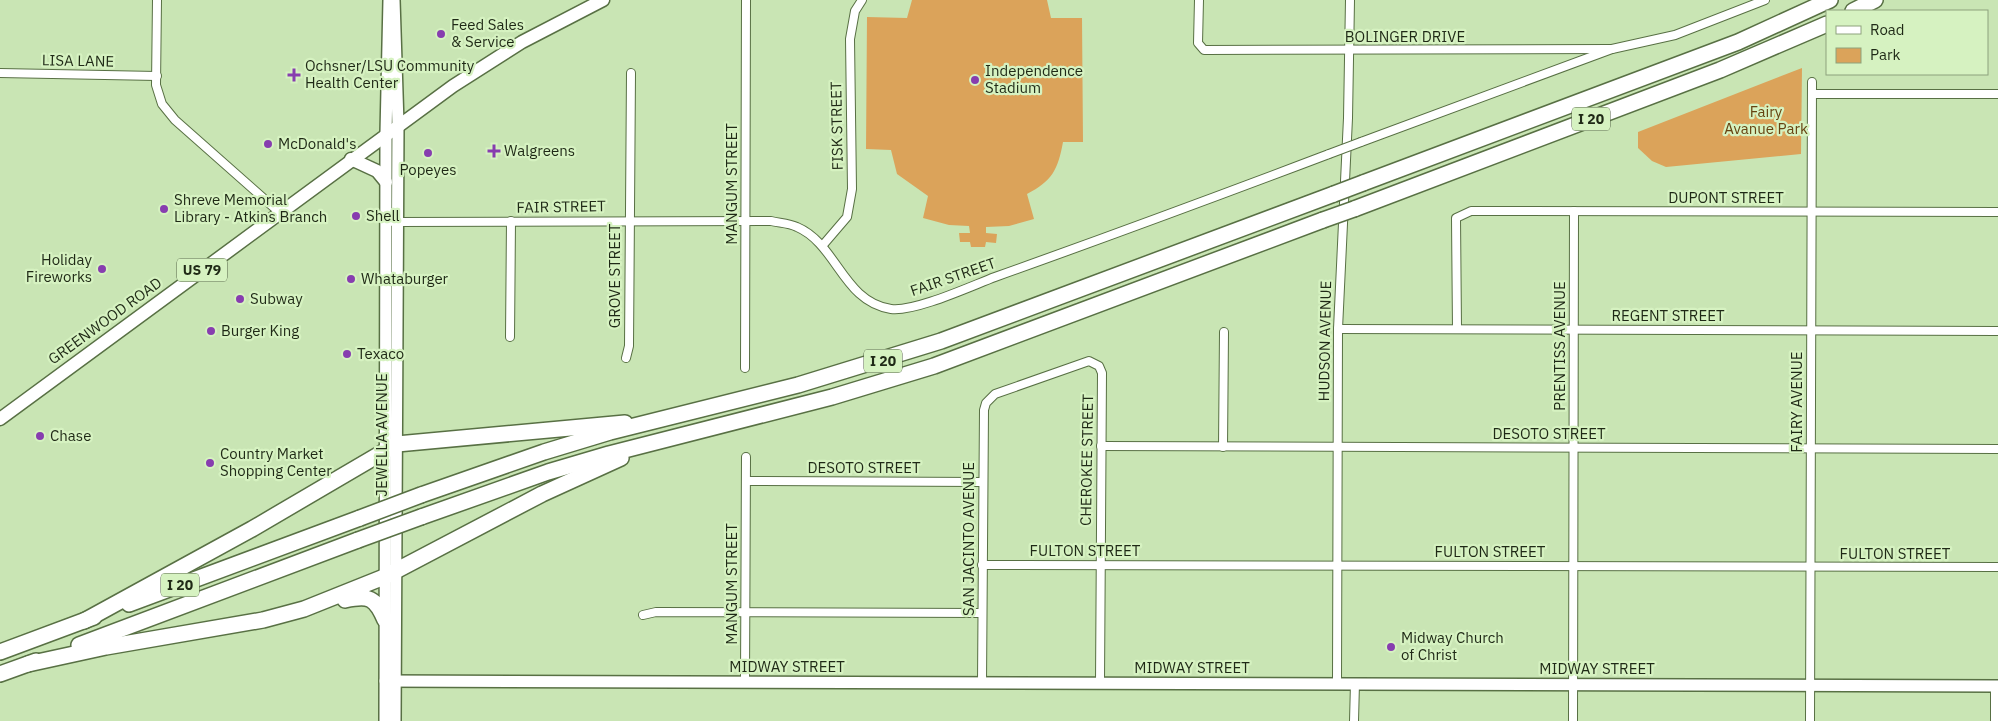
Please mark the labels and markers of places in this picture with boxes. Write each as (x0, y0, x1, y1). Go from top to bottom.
place label: Feed Sales & Service (451, 15, 524, 51)
marker: Feed Sales & Service (435, 28, 447, 40)
place label: Ochsner/LSU Community Health Center (305, 56, 475, 92)
place label: Independence Stadium (985, 61, 1083, 97)
marker: Ochsner/LSU Community Health Center (287, 68, 301, 82)
marker: Independence Stadium (969, 74, 981, 86)
place label: McDonald's (278, 134, 356, 153)
marker: McDonald's (262, 138, 274, 150)
place label: Walgreens (504, 141, 575, 160)
marker: Walgreens (488, 145, 500, 157)
marker: Popeyes (422, 147, 434, 159)
place label: Popeyes (399, 160, 457, 179)
place label: Shreve Memorial Library - Atkins Branch (174, 190, 327, 226)
marker: Shreve Memorial Library - Atkins Branch (158, 203, 170, 215)
place label: Shell (366, 206, 400, 225)
marker: Shell (350, 210, 362, 222)
place label: Holiday Fireworks (26, 250, 93, 286)
marker: Holiday Fireworks (96, 263, 108, 275)
place label: Whataburger (361, 269, 449, 288)
marker: Whataburger (345, 273, 357, 285)
place label: Subway (250, 289, 303, 308)
marker: Subway (234, 293, 246, 305)
place label: Burger King (221, 321, 299, 340)
marker: Burger King (205, 325, 217, 337)
place label: Texaco (357, 344, 404, 363)
marker: Texaco (341, 348, 353, 360)
place label: Chase (50, 426, 91, 445)
marker: Chase (34, 430, 46, 442)
place label: Country Market Shopping Center (220, 444, 332, 480)
marker: Country Market Shopping Center (204, 457, 216, 469)
place label: Midway Church of Christ (1401, 628, 1504, 664)
marker: Midway Church of Christ (1385, 641, 1397, 653)

